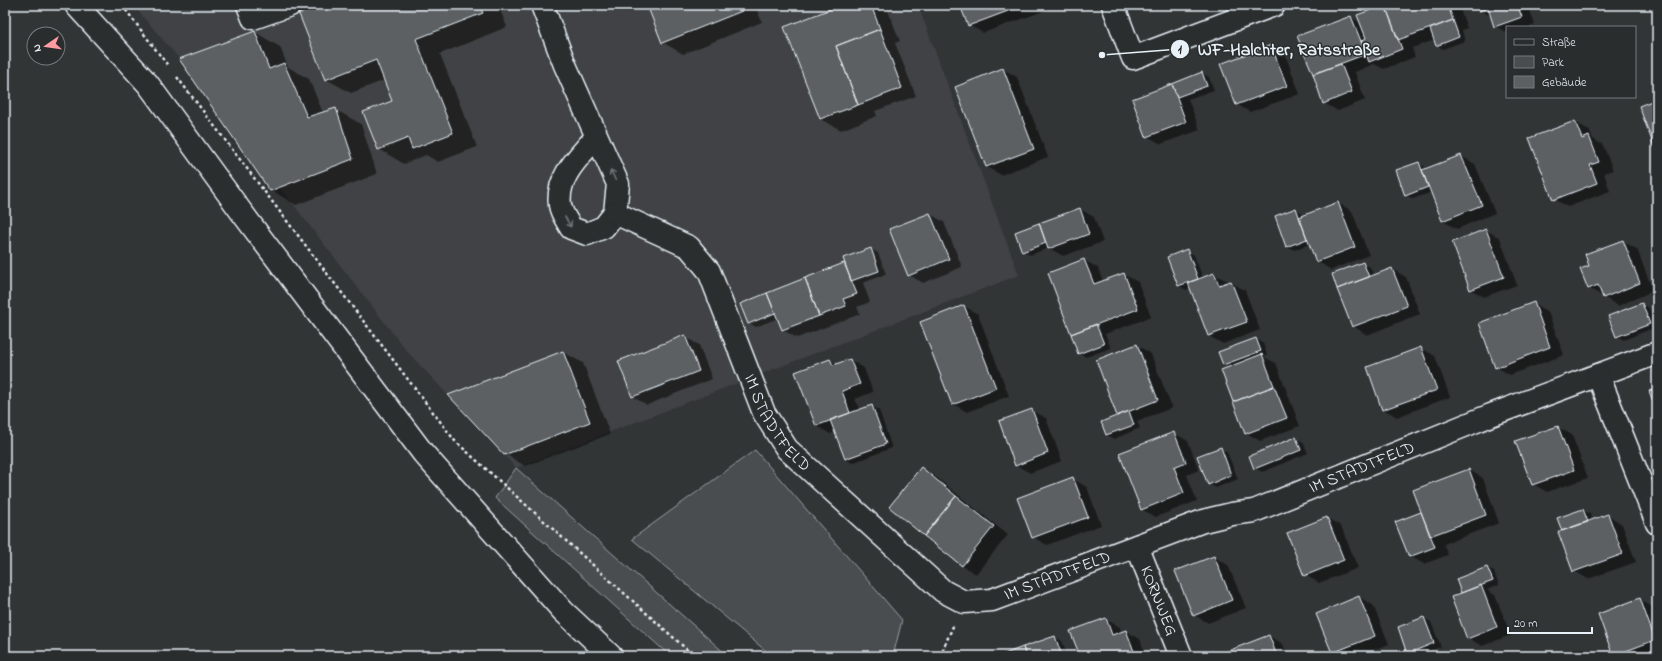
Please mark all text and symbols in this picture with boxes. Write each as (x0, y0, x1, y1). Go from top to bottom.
north arrow (26, 26, 66, 66)
legend (1506, 26, 1636, 98)
callout: WF-Halchter, Ratsstraße (1170, 34, 1388, 64)
text: Straße (1542, 34, 1576, 52)
text: WF-Halchter, Ratsstraße (1198, 38, 1381, 64)
text: 1 (1178, 41, 1182, 59)
text: N (29, 43, 46, 53)
text: Park (1542, 54, 1564, 72)
text: Gebäude (1542, 74, 1587, 92)
one-way arrow (609, 169, 616, 181)
one-way arrow (565, 216, 573, 228)
street label: IM STADTFELD (738, 370, 816, 477)
street label: IM STADTFELD (1305, 435, 1418, 500)
street label: IM STADTFELD (1000, 544, 1114, 607)
street label: KORNWEG (1134, 562, 1184, 640)
scale bar (1508, 609, 1592, 635)
text: 20 m (1514, 615, 1537, 633)

